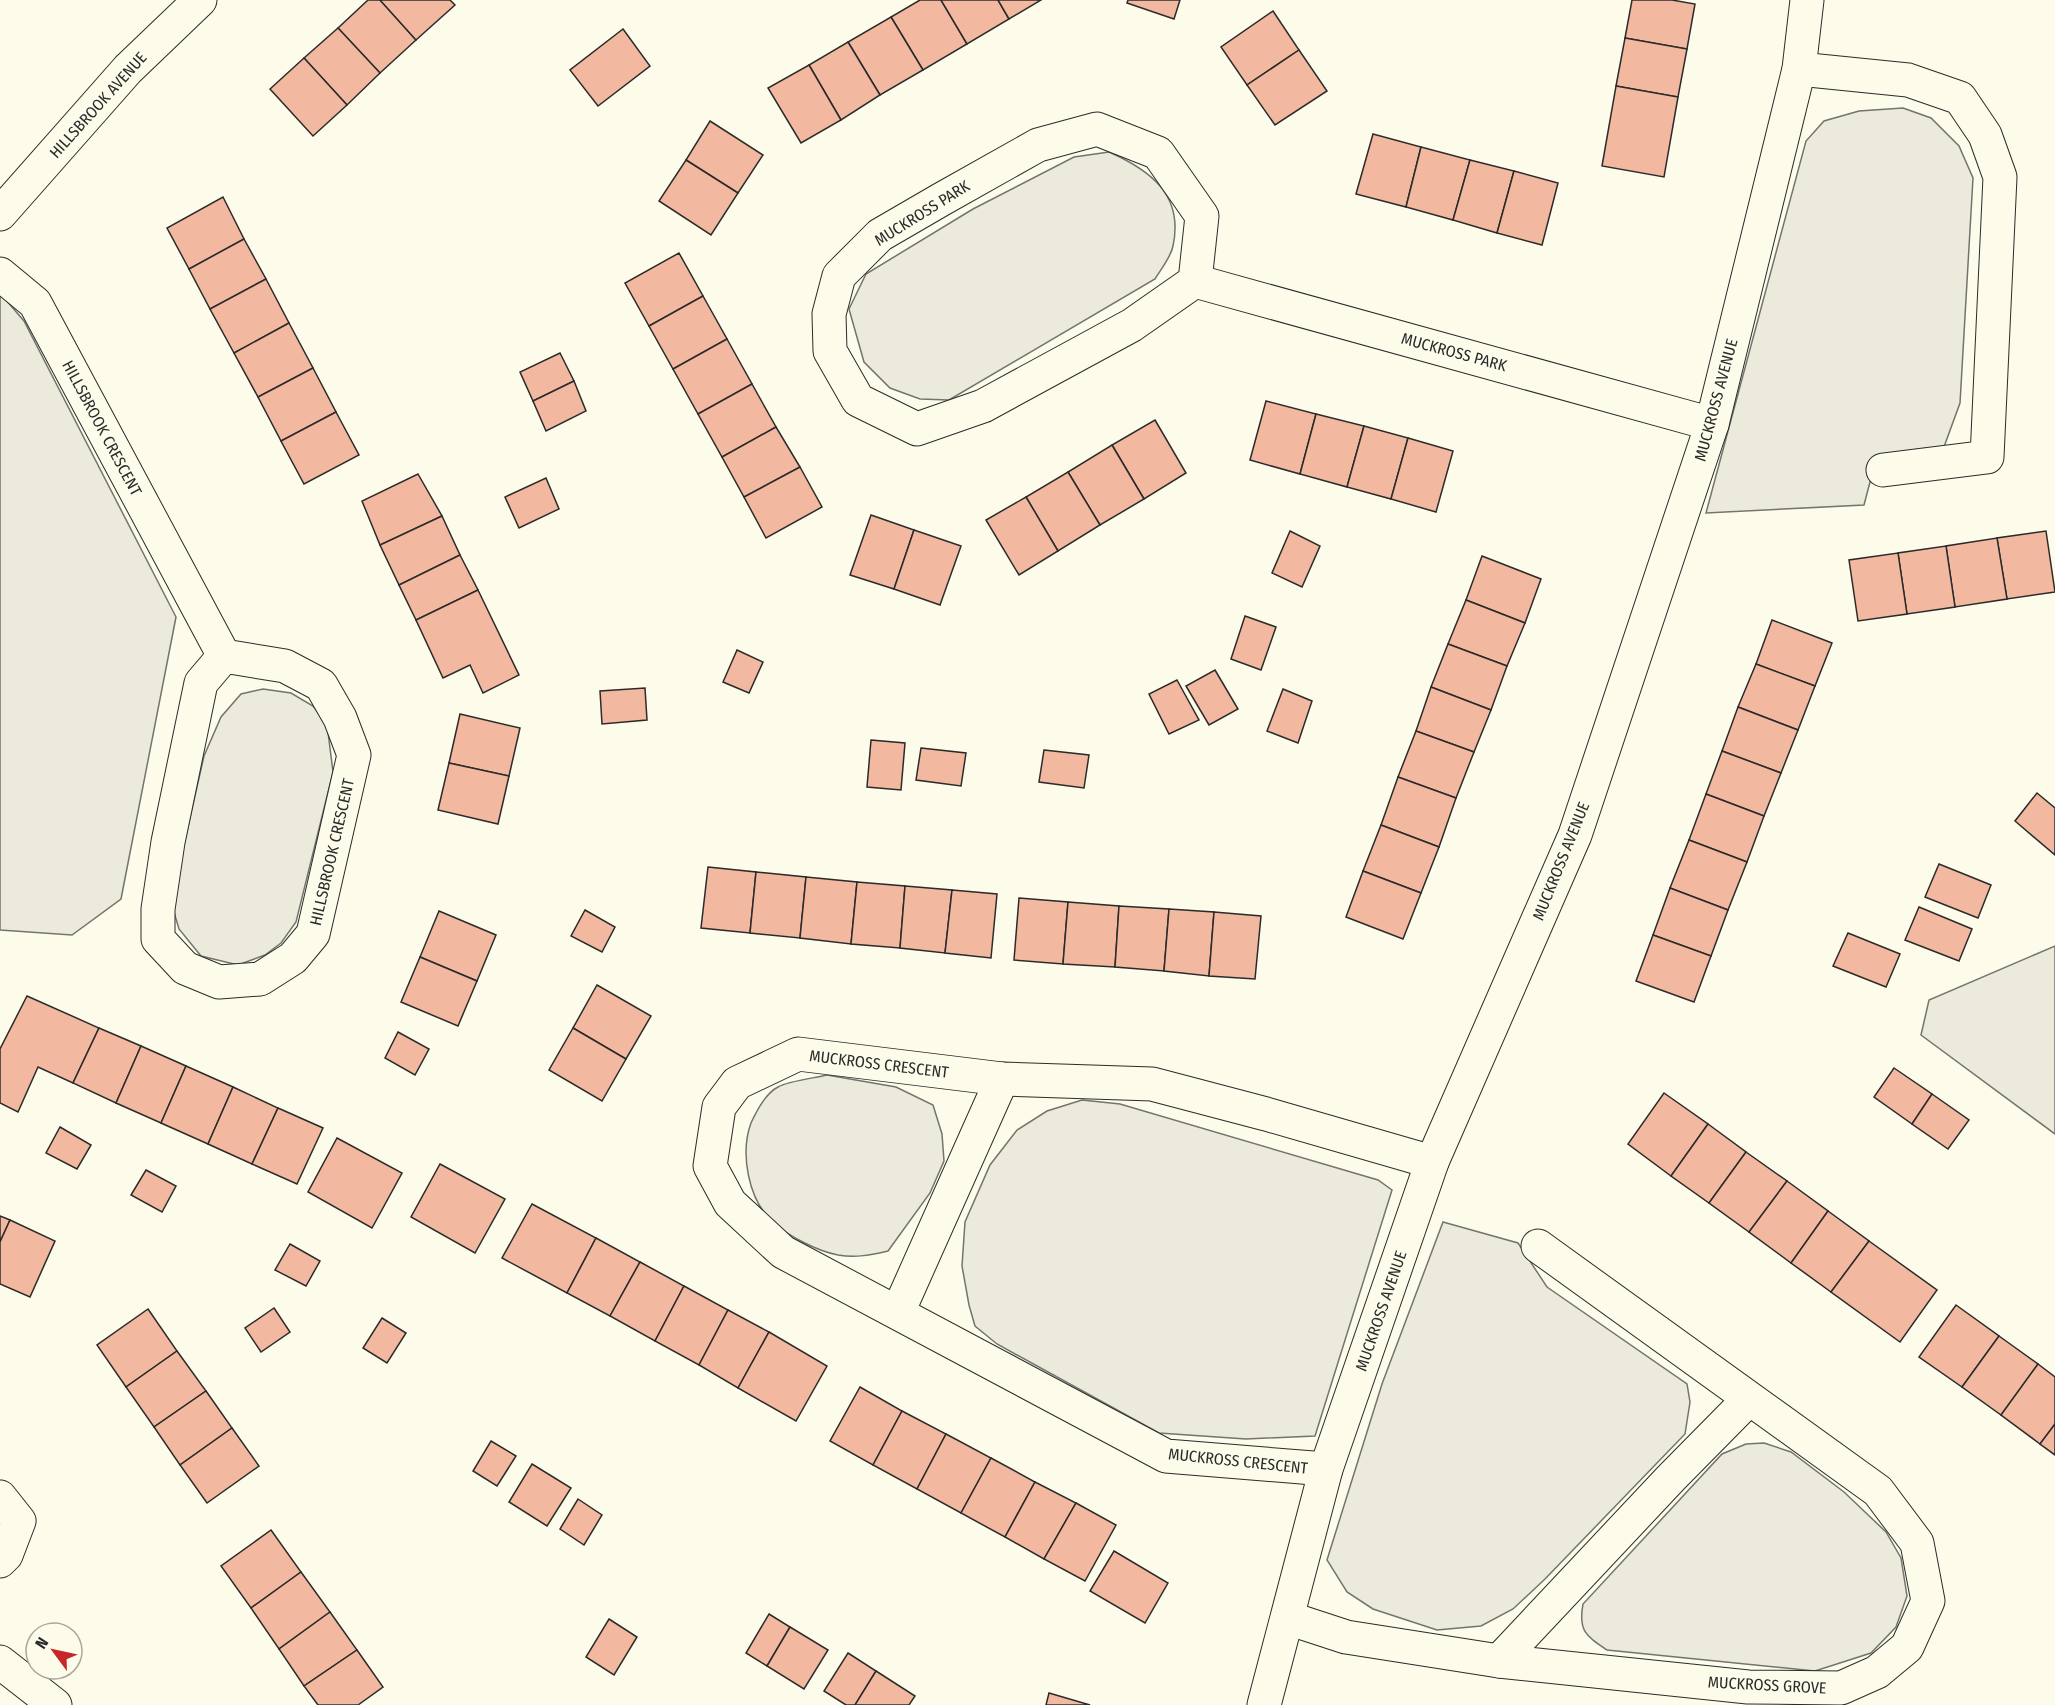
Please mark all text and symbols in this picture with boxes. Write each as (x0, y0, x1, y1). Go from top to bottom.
street label: HILLSBROOK AVENUE (45, 48, 151, 162)
street label: MUCKROSS PARK (871, 176, 973, 250)
street label: MUCKROSS PARK (1399, 329, 1509, 375)
street label: MUCKROSS AVENUE (1691, 337, 1741, 463)
street label: HILLSBROOK CRESCENT (58, 357, 146, 499)
street label: HILLSBROOK CRESCENT (306, 776, 358, 927)
street label: MUCKROSS AVENUE (1529, 799, 1593, 923)
street label: MUCKROSS CRESCENT (808, 1046, 950, 1082)
street label: MUCKROSS AVENUE (1352, 1248, 1410, 1374)
street label: MUCKROSS CRESCENT (1167, 1444, 1309, 1478)
north arrow (24, 1621, 84, 1681)
text: N (31, 1634, 52, 1652)
street label: MUCKROSS GROVE (1707, 1672, 1827, 1698)

